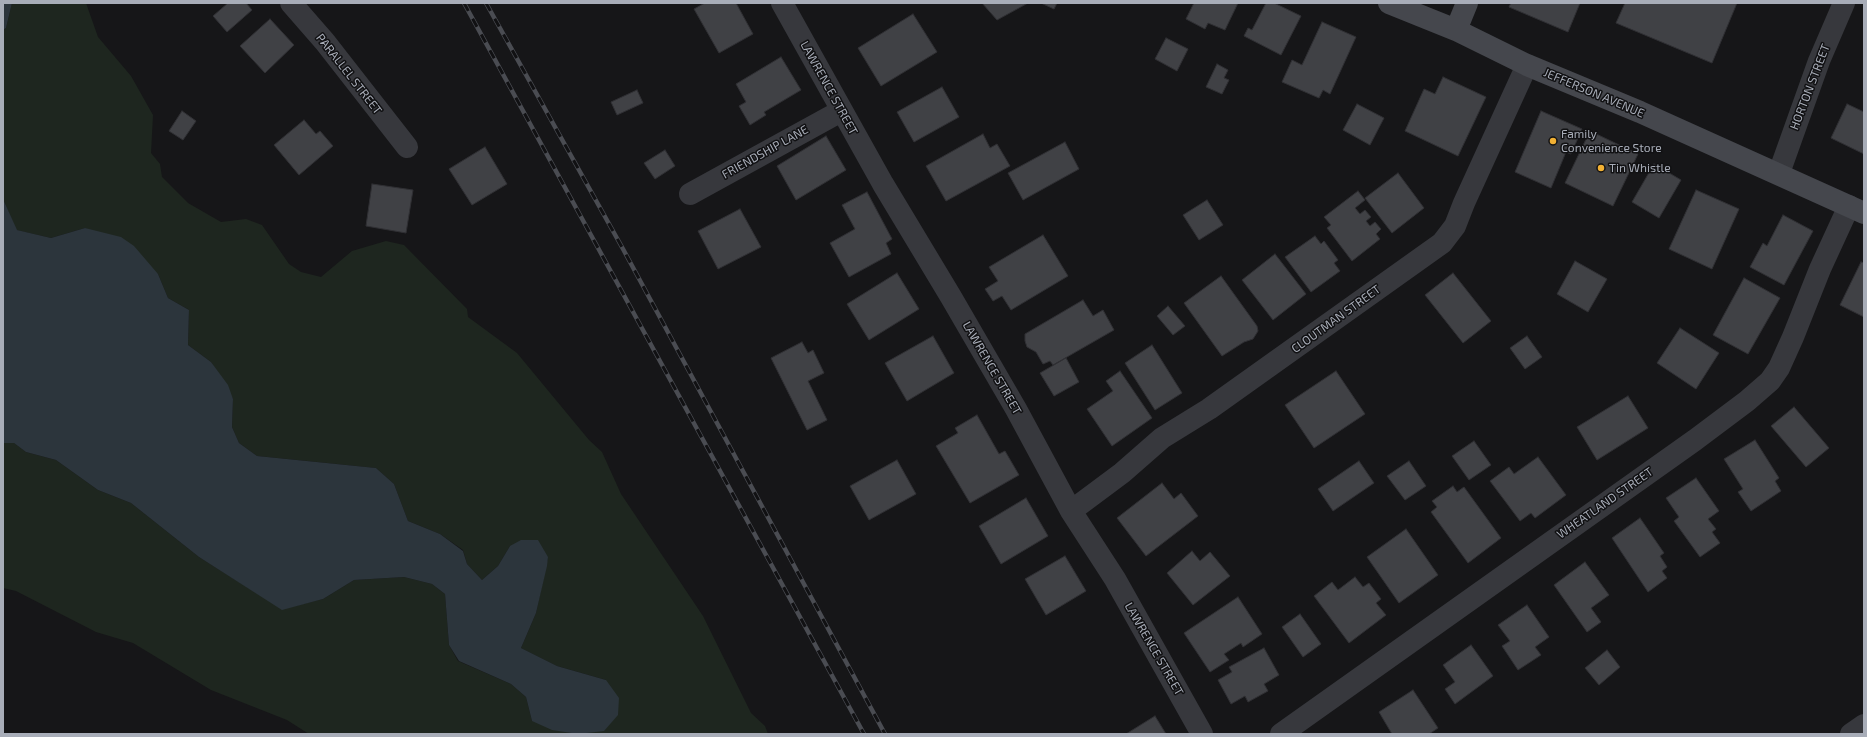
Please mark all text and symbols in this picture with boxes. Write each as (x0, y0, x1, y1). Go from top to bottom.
street label: PARALLEL STREET (313, 31, 385, 117)
street label: LAWRENCE STREET (797, 39, 861, 137)
street label: HORTON STREET (1787, 42, 1833, 132)
street label: JEFFERSON AVENUE (1541, 65, 1647, 121)
street label: FRIENDSHIP LANE (719, 122, 811, 182)
place label: Family Convenience Store (1561, 127, 1662, 155)
marker: Family Convenience Store (1548, 136, 1558, 146)
place label: Tin Whistle (1609, 161, 1671, 175)
marker: Tin Whistle (1596, 163, 1606, 173)
street label: CLOUTMAN STREET (1289, 282, 1383, 356)
street label: LAWRENCE STREET (959, 319, 1025, 417)
street label: WHEATLAND STREET (1554, 464, 1656, 542)
street label: LAWRENCE STREET (1121, 600, 1187, 698)

